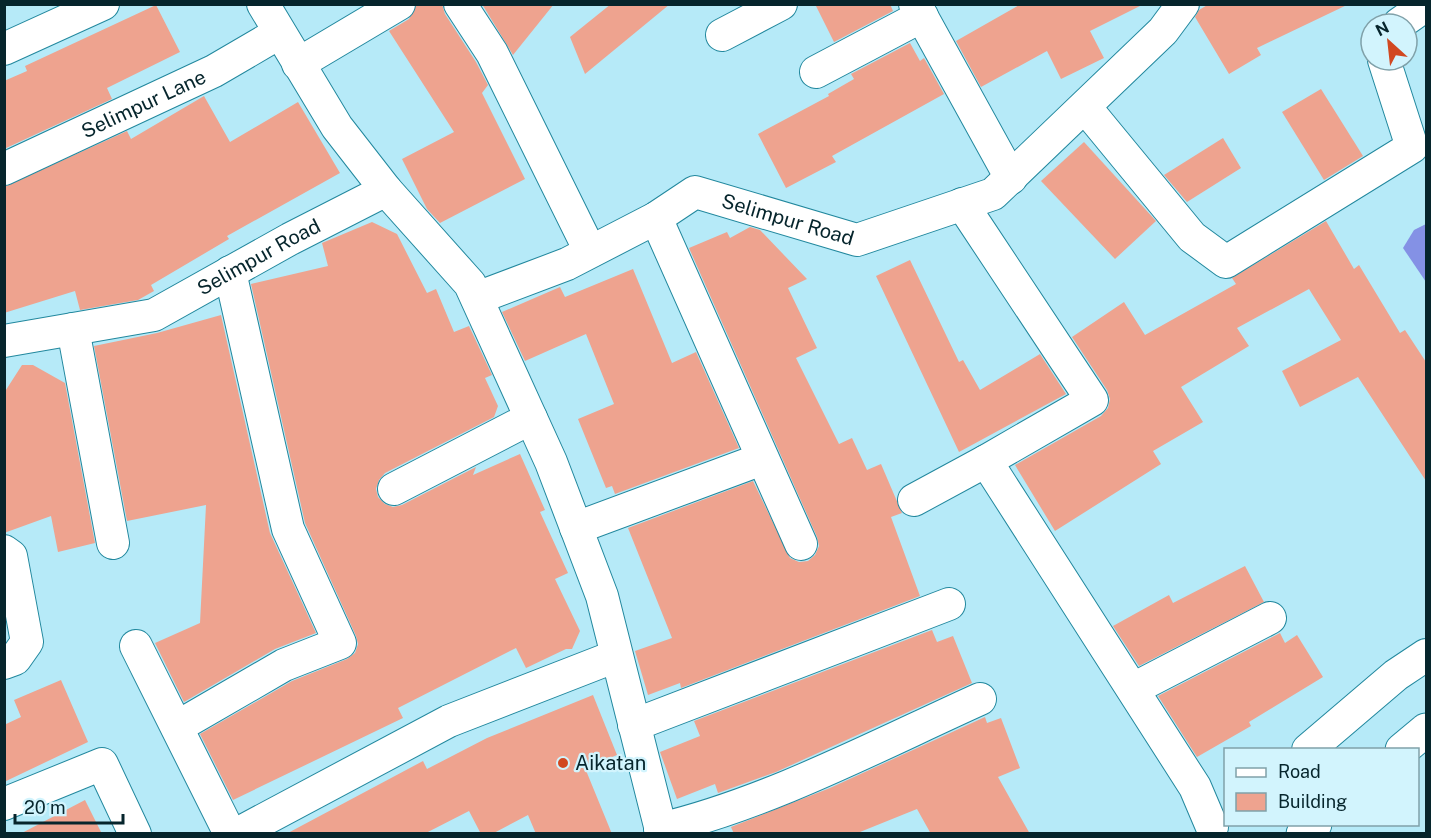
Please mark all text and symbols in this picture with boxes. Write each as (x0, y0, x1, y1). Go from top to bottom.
north arrow (1359, 12, 1419, 72)
text: N (1373, 18, 1392, 40)
street label: Selimpur Lane (77, 65, 210, 143)
street label: Selimpur Road (719, 189, 857, 250)
street label: Selimpur Road (193, 214, 324, 300)
legend (1224, 748, 1419, 826)
place label: Aikatan (575, 751, 646, 775)
marker: Aikatan (556, 756, 570, 770)
text: Road (1278, 761, 1321, 782)
scale bar (15, 787, 123, 825)
text: Building (1278, 791, 1347, 812)
text: 20 m (24, 797, 66, 818)

